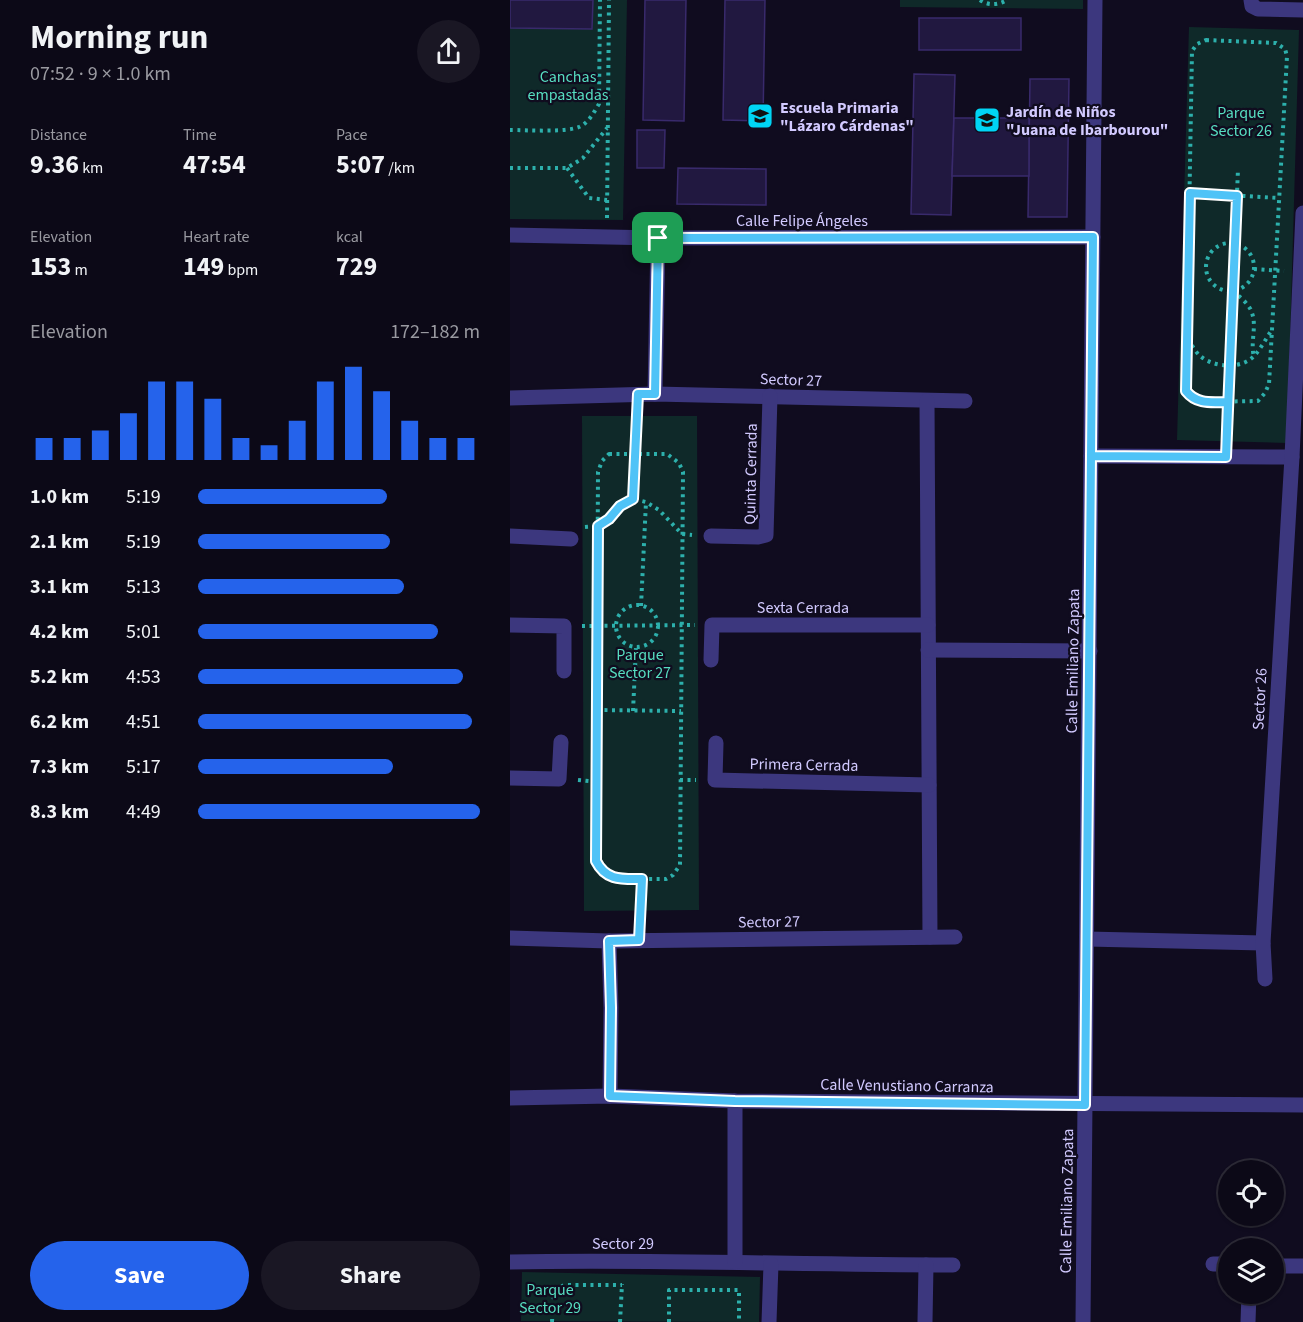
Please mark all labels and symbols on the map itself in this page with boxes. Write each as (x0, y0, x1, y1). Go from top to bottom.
park label: Canchas empastadas (527, 66, 609, 106)
place label: Escuela Primaria "Lázaro Cárdenas" (780, 97, 914, 137)
school or university icon: Escuela Primaria "Lázaro Cárdenas" (745, 101, 775, 131)
place label: Jardín de Niños "Juana de Ibarbourou" (1006, 101, 1168, 141)
park label: Parque Sector 26 (1210, 102, 1272, 142)
school or university icon: Jardín de Niños "Juana de Ibarbourou" (972, 105, 1002, 135)
street label: Calle Felipe Ángeles (736, 210, 868, 232)
pin (632, 212, 683, 263)
street label: Sector 27 (760, 368, 822, 392)
street label: Quinta Cerrada (739, 423, 763, 525)
street label: Calle Emiliano Zapata (1061, 588, 1085, 734)
street label: Sexta Cerrada (757, 597, 849, 619)
park label: Parque Sector 27 (609, 644, 671, 684)
street label: Sector 26 (1247, 667, 1273, 731)
street label: Primera Cerrada (749, 753, 859, 777)
street label: Sector 27 (738, 910, 800, 934)
street label: Calle Venustiano Carranza (820, 1073, 994, 1099)
street label: Calle Emiliano Zapata (1055, 1128, 1079, 1274)
street label: Sector 29 (592, 1233, 654, 1255)
park label: Parque Sector 29 (519, 1279, 581, 1319)

